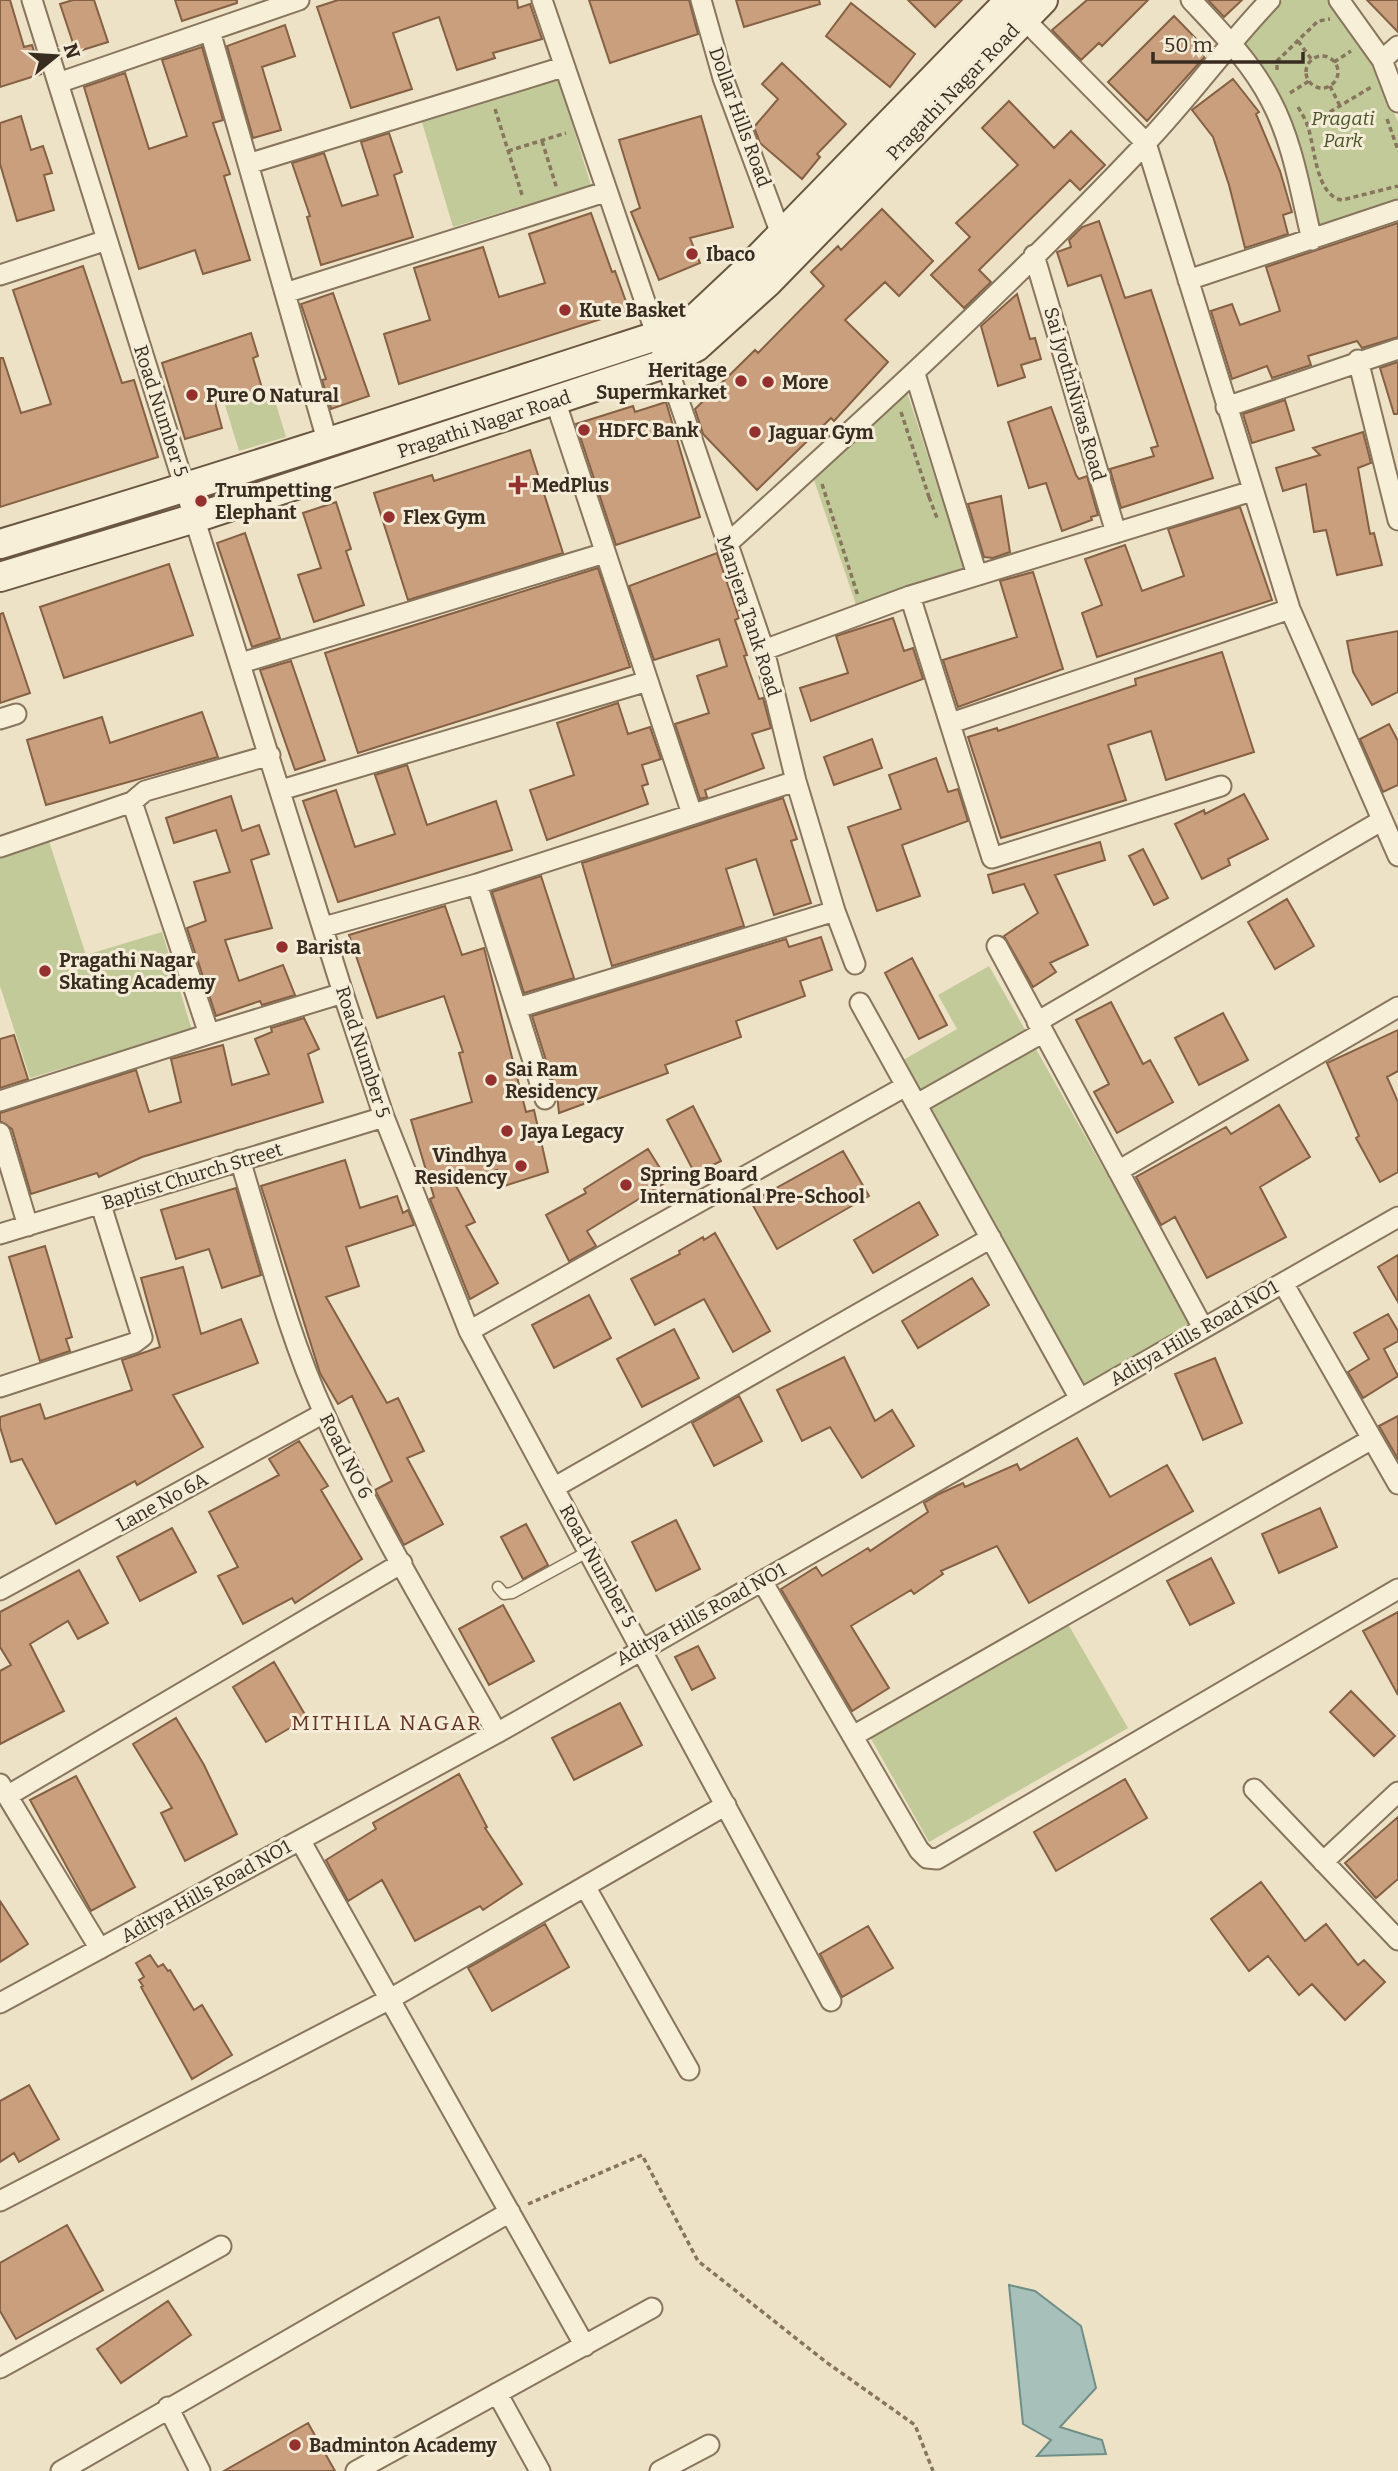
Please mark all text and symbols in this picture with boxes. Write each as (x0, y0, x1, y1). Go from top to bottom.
street label: Pragathi Nagar Road (882, 19, 1024, 165)
north arrow (21, 21, 91, 91)
scale bar (1153, 21, 1304, 65)
text: 50 m (1164, 32, 1213, 58)
text: N (58, 40, 85, 62)
street label: Dollar Hills Road (704, 44, 776, 190)
park label: Pragati Park (1311, 107, 1375, 152)
place label: Ibaco (706, 243, 755, 266)
marker: Ibaco (684, 246, 700, 262)
place label: Kute Basket (579, 299, 686, 322)
marker: Kute Basket (557, 302, 573, 318)
street label: Sai JyothiNivas Road (1039, 305, 1111, 483)
street label: Road Number 5 (129, 342, 193, 480)
place label: Heritage Supermkarket (596, 359, 727, 404)
place label: More (782, 371, 828, 394)
marker: Heritage Supermkarket (733, 373, 749, 389)
marker: More (760, 374, 776, 390)
place label: Pure O Natural (206, 384, 339, 407)
street label: Pragathi Nagar Road (394, 385, 574, 463)
marker: Pure O Natural (184, 387, 200, 403)
place label: HDFC Bank (598, 419, 699, 442)
place label: Jaguar Gym (768, 421, 874, 444)
marker: HDFC Bank (576, 422, 592, 438)
marker: Jaguar Gym (747, 424, 763, 440)
place label: MedPlus (532, 474, 609, 497)
marker: MedPlus (510, 477, 526, 493)
place label: Trumpetting Elephant (215, 479, 332, 524)
marker: Trumpetting Elephant (193, 493, 209, 509)
place label: Flex Gym (403, 506, 486, 529)
marker: Flex Gym (381, 509, 397, 525)
street label: Manjera Tank Road (712, 532, 786, 700)
place label: Barista (296, 936, 361, 959)
marker: Barista (274, 939, 290, 955)
place label: Pragathi Nagar Skating Academy (59, 949, 216, 994)
marker: Pragathi Nagar Skating Academy (37, 963, 53, 979)
street label: Road Number 5 (331, 983, 395, 1121)
place label: Sai Ram Residency (505, 1058, 598, 1103)
marker: Sai Ram Residency (483, 1072, 499, 1088)
place label: Jaya Legacy (520, 1120, 624, 1143)
marker: Jaya Legacy (499, 1123, 515, 1139)
street label: Baptist Church Street (99, 1138, 285, 1214)
place label: Vindhya Residency (414, 1144, 507, 1189)
marker: Vindhya Residency (513, 1158, 529, 1174)
place label: Spring Board International Pre-School (640, 1163, 865, 1208)
marker: Spring Board International Pre-School (618, 1177, 634, 1193)
street label: Aditya Hills Road NO1 (1106, 1275, 1283, 1391)
street label: Road NO 6 (315, 1410, 377, 1502)
street label: Lane No 6A (112, 1467, 212, 1537)
street label: Road Number 5 (555, 1500, 641, 1632)
street label: Aditya Hills Road NO1 (612, 1558, 790, 1670)
district label: MITHILA NAGAR (291, 1710, 483, 1736)
street label: Aditya Hills Road NO1 (117, 1835, 295, 1947)
place label: Badminton Academy (309, 2434, 497, 2457)
marker: Badminton Academy (287, 2437, 303, 2453)

